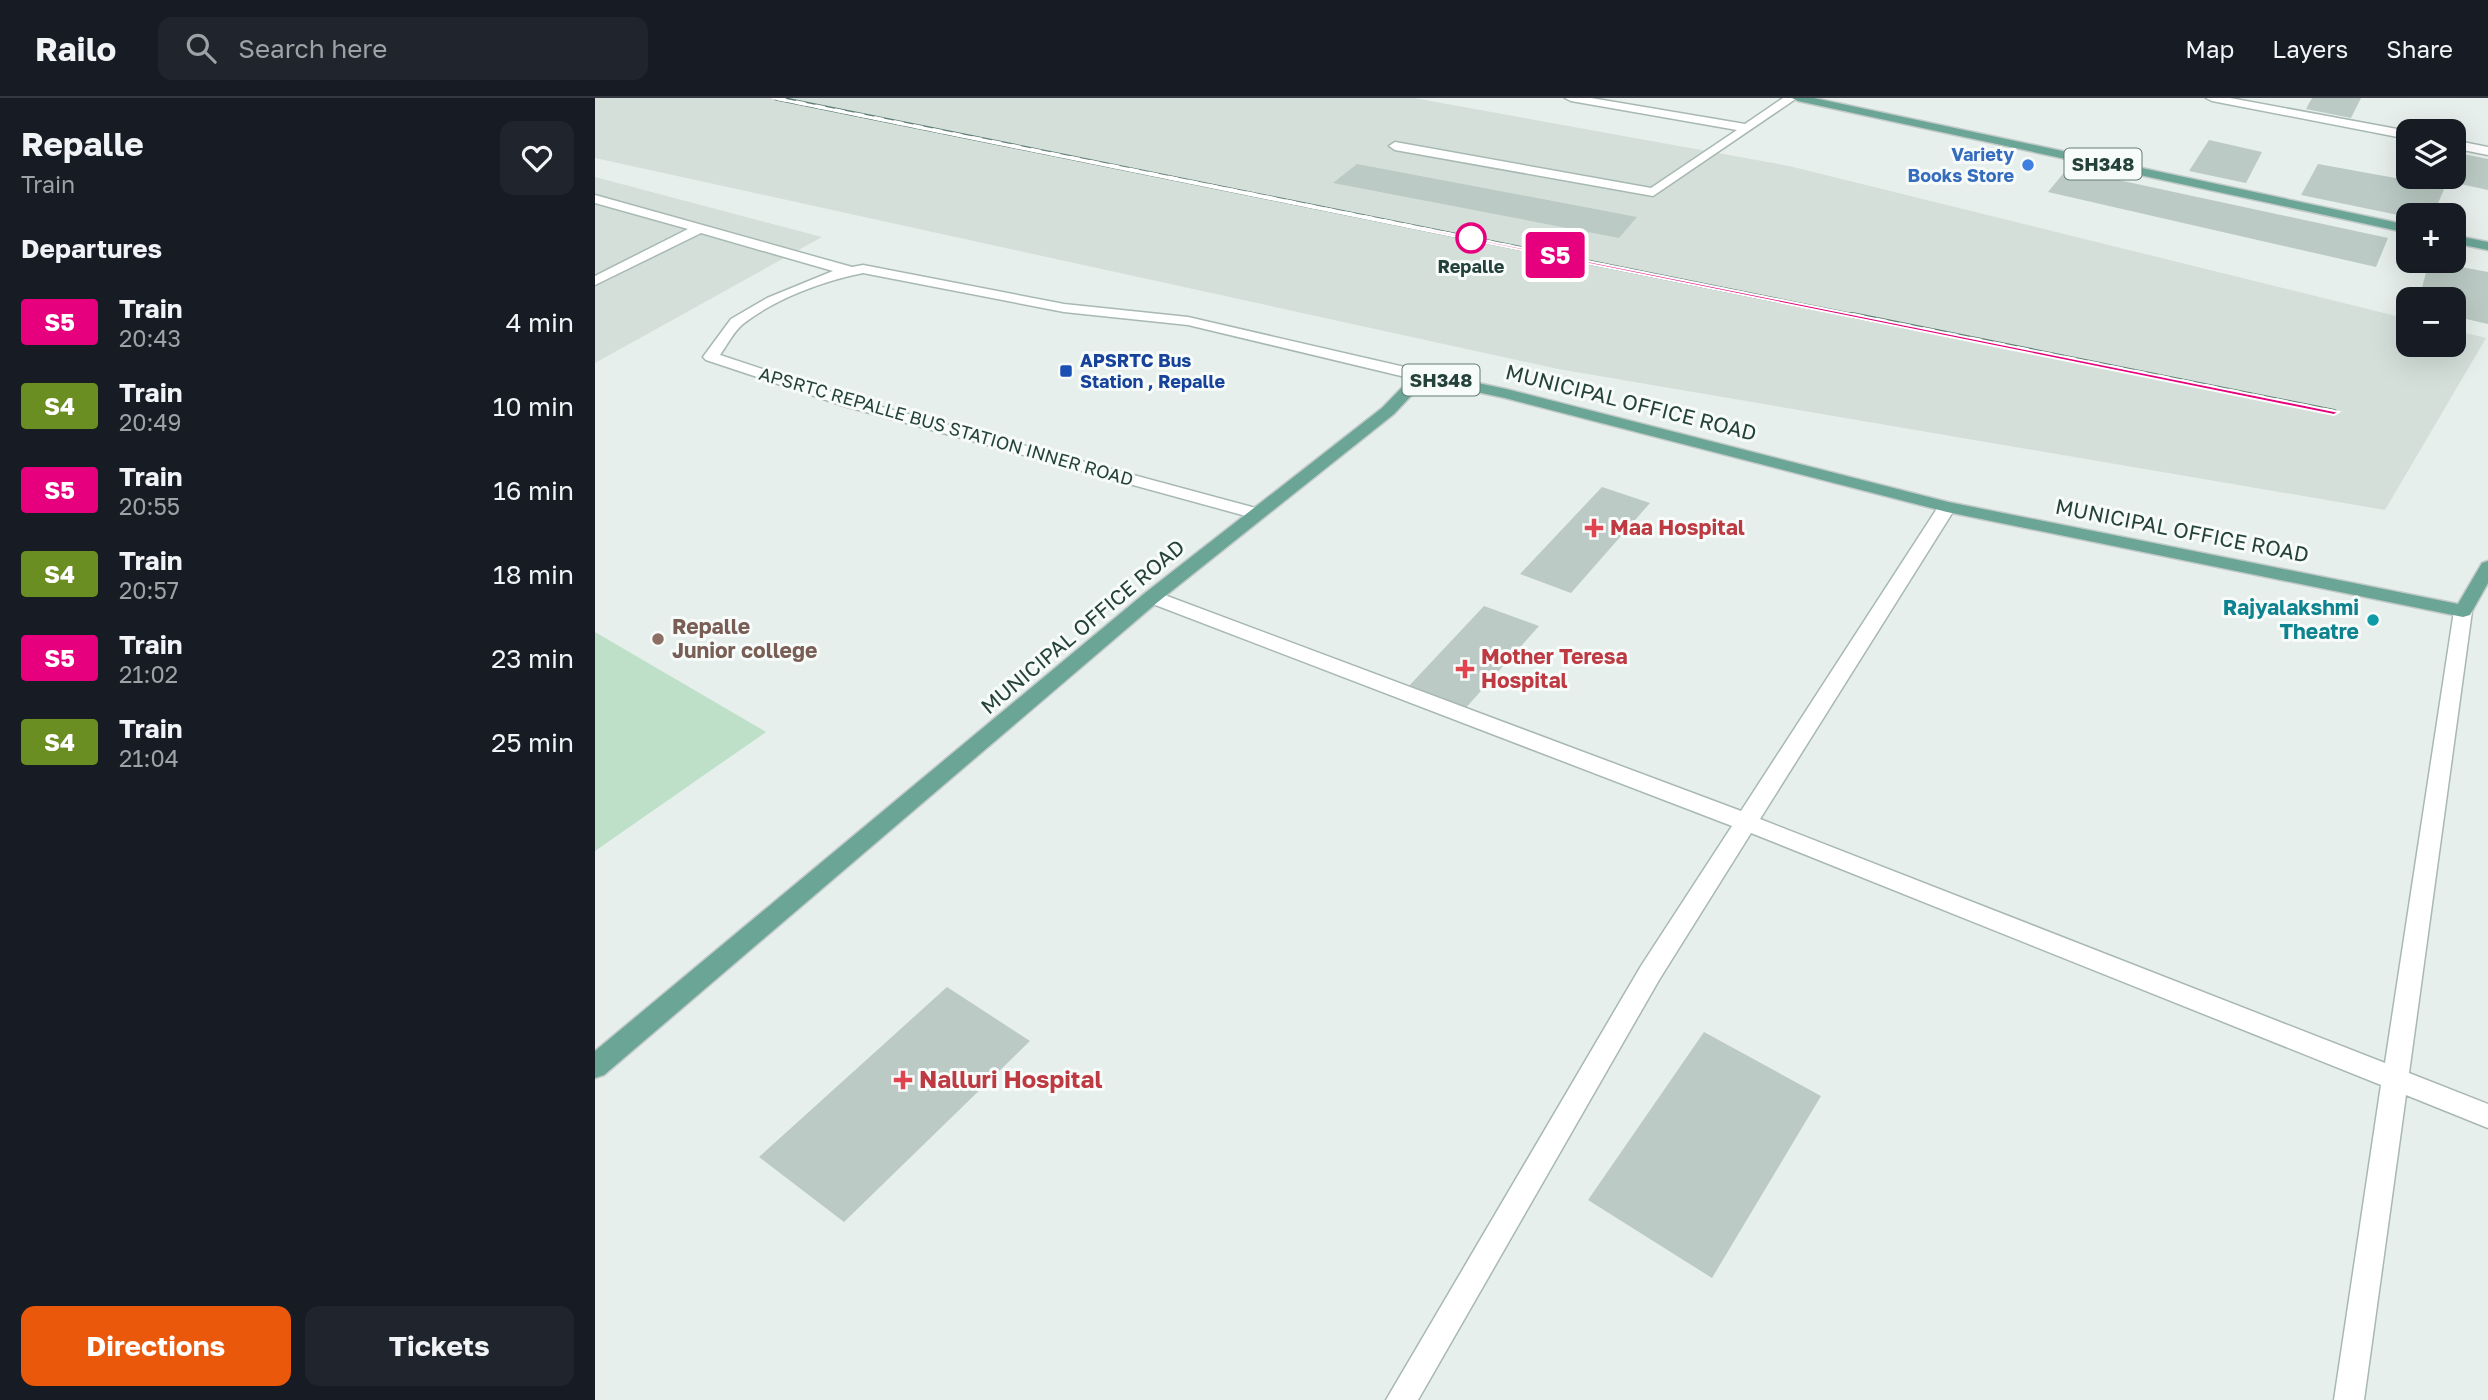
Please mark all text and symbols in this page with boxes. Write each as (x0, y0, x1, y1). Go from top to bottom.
search box (158, 17, 648, 80)
text: Railo (35, 29, 116, 68)
icon: search (182, 29, 220, 67)
text: Search here (238, 33, 387, 64)
text: Map (2185, 34, 2234, 63)
text: Layers (2272, 34, 2348, 63)
text: Share (2386, 34, 2453, 63)
map controls (2396, 119, 2466, 357)
button: layers (2396, 119, 2466, 189)
button: heart (500, 121, 574, 195)
text: Repalle (21, 124, 144, 163)
place label: Variety Books Store (1908, 143, 2014, 186)
road number: SH348 (2065, 148, 2141, 180)
marker: Variety Books Store (2020, 157, 2036, 173)
text: Train (21, 170, 75, 198)
button: + (2396, 203, 2466, 273)
marker: Repalle (1456, 223, 1486, 253)
line badge: S5 (1523, 232, 1587, 278)
text: Departures (21, 233, 162, 264)
text: S5 (1540, 240, 1570, 269)
place label: Repalle (1438, 255, 1505, 277)
button: − (2396, 287, 2466, 357)
text: Train (119, 293, 183, 324)
text: S5 (44, 307, 75, 336)
text: 4 min (506, 307, 574, 338)
text: 20:43 (119, 324, 181, 352)
place label: APSRTC Bus Station , Repalle (1080, 349, 1225, 392)
street label: MUNICIPAL OFFICE ROAD (1503, 358, 1759, 446)
street label: APSRTC REPALLE BUS STATION INNER ROAD (757, 362, 1136, 490)
marker: APSRTC Bus Station , Repalle (1058, 363, 1074, 379)
road number: SH348 (1403, 364, 1479, 396)
text: Train (119, 377, 183, 408)
text: S4 (44, 391, 75, 420)
text: 10 min (493, 391, 574, 422)
text: 20:49 (119, 408, 181, 436)
text: Train (119, 461, 183, 492)
text: S5 (44, 475, 75, 504)
text: 16 min (493, 475, 574, 506)
text: 20:55 (119, 492, 180, 520)
street label: MUNICIPAL OFFICE ROAD (2053, 493, 2311, 567)
place label: Maa Hospital (1610, 514, 1745, 540)
marker: Maa Hospital (1584, 518, 1604, 538)
street label: MUNICIPAL OFFICE ROAD (975, 533, 1189, 719)
text: Train (119, 545, 183, 576)
text: S4 (44, 559, 75, 588)
text: 18 min (493, 559, 574, 590)
text: 20:57 (119, 576, 179, 604)
place label: Rajyalakshmi Theatre (2223, 594, 2359, 644)
marker: Rajyalakshmi Theatre (2365, 612, 2381, 628)
place label: Repalle Junior college (672, 613, 817, 663)
text: Train (119, 629, 183, 660)
marker: Repalle Junior college (650, 631, 666, 647)
text: S5 (44, 643, 75, 672)
text: 23 min (491, 643, 574, 674)
place label: Mother Teresa Hospital (1481, 643, 1628, 693)
marker: Mother Teresa Hospital (1455, 659, 1475, 679)
text: 21:02 (119, 660, 178, 688)
text: Train (119, 713, 183, 744)
text: S4 (44, 727, 75, 756)
text: 25 min (491, 727, 574, 758)
text: 21:04 (119, 744, 179, 772)
place label: Nalluri Hospital (919, 1064, 1102, 1093)
marker: Nalluri Hospital (893, 1070, 913, 1090)
button: Directions (21, 1306, 291, 1386)
button: Tickets (305, 1306, 574, 1386)

